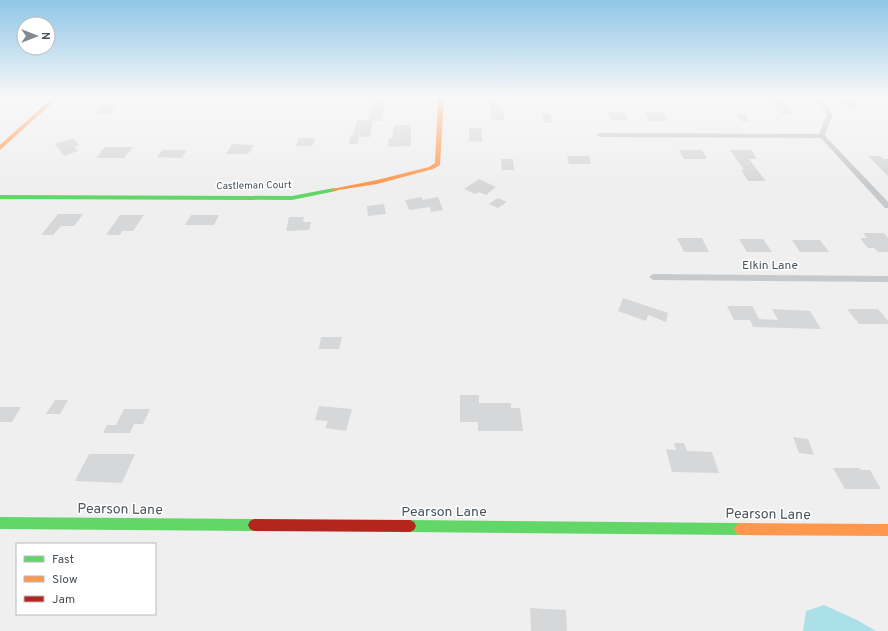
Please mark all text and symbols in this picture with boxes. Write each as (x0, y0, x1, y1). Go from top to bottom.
north arrow (16, 16, 56, 56)
text: N (38, 32, 52, 40)
street label: Castleman Court (216, 179, 292, 193)
street label: Elkin Lane (742, 258, 798, 274)
street label: Pearson Lane (77, 501, 163, 519)
street label: Pearson Lane (401, 504, 487, 521)
street label: Pearson Lane (725, 506, 811, 524)
legend (16, 543, 156, 615)
text: Fast (52, 552, 74, 568)
text: Slow (52, 572, 78, 588)
text: Jam (52, 592, 75, 608)

